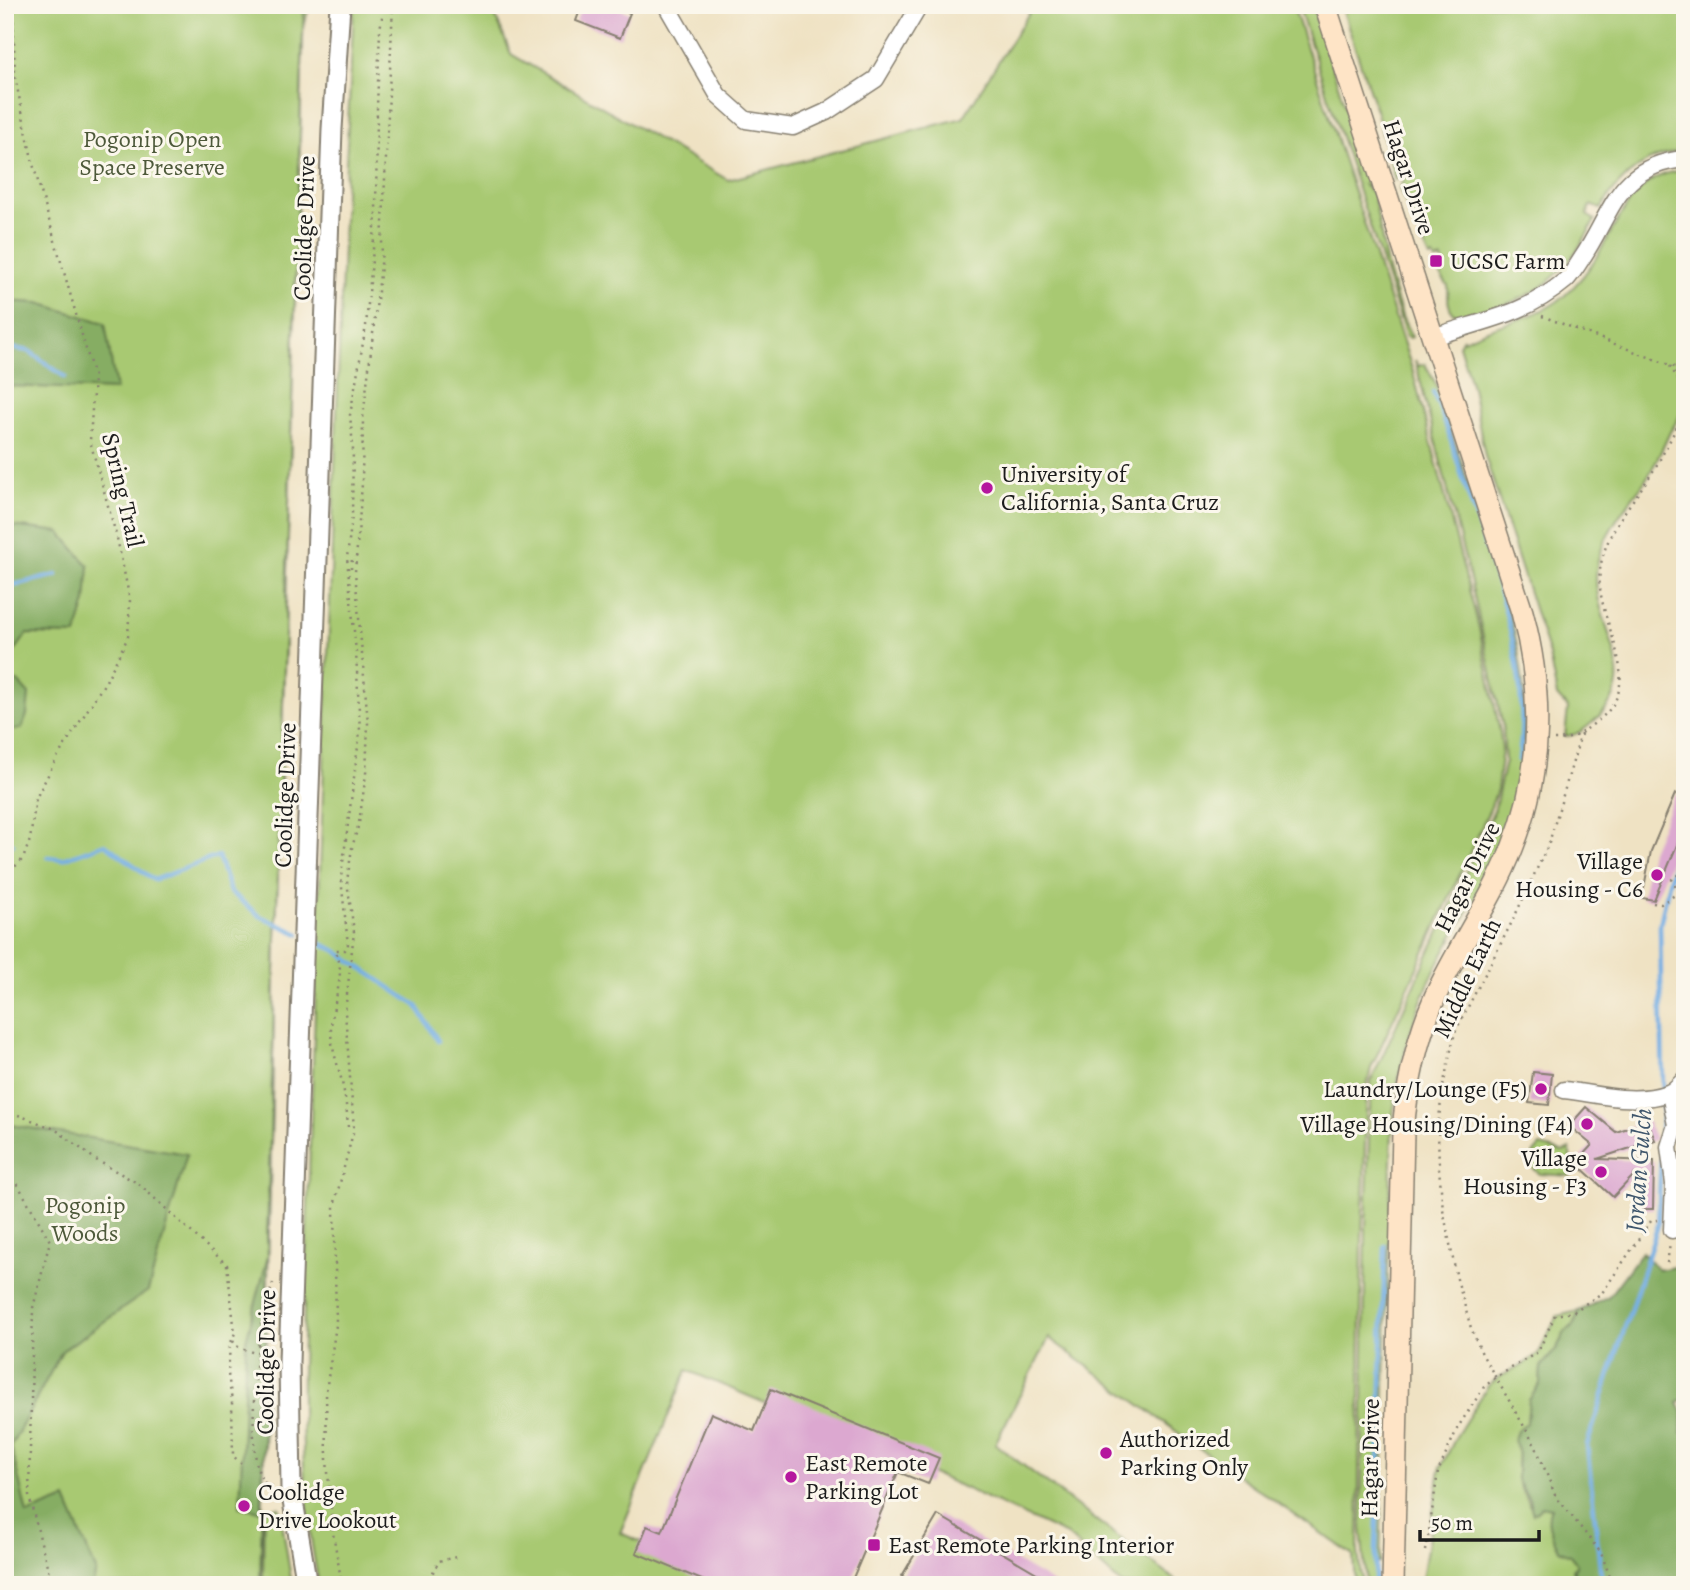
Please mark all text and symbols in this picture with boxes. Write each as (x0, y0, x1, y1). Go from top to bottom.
street label: Hagar Drive (1375, 115, 1443, 239)
park label: Pogonip Open Space Preserve (79, 123, 225, 183)
street label: Coolidge Drive (285, 155, 323, 301)
place label: UCSC Farm (1450, 245, 1565, 277)
marker: UCSC Farm (1428, 253, 1444, 269)
street label: Spring Trail (94, 430, 152, 550)
place label: University of California, Santa Cruz (1001, 458, 1219, 518)
marker: University of California, Santa Cruz (979, 480, 995, 496)
street label: Coolidge Drive (266, 722, 304, 868)
street label: Hagar Drive (1426, 816, 1508, 938)
place label: Village Housing - C6 (1515, 845, 1643, 905)
marker: Village Housing - C6 (1649, 867, 1665, 883)
street label: Middle Earth (1425, 913, 1509, 1043)
place label: Laundry/Lounge (F5) (1323, 1073, 1527, 1105)
marker: Laundry/Lounge (F5) (1533, 1081, 1549, 1097)
water label: Jordan Gulch (1617, 1107, 1660, 1234)
place label: Village Housing/Dining (F4) (1299, 1108, 1573, 1140)
marker: Village Housing/Dining (F4) (1579, 1116, 1595, 1132)
place label: Village Housing - F3 (1463, 1142, 1587, 1202)
marker: Village Housing - F3 (1593, 1164, 1609, 1180)
park label: Pogonip Woods (45, 1189, 125, 1249)
street label: Coolidge Drive (249, 1289, 283, 1435)
street label: Hagar Drive (1353, 1398, 1387, 1518)
place label: Authorized Parking Only (1119, 1423, 1248, 1483)
marker: Authorized Parking Only (1098, 1445, 1114, 1461)
place label: East Remote Parking Lot (805, 1447, 928, 1507)
marker: East Remote Parking Lot (783, 1469, 799, 1485)
place label: Coolidge Drive Lookout (258, 1476, 397, 1536)
marker: Coolidge Drive Lookout (236, 1498, 252, 1514)
scale bar (1420, 1499, 1540, 1543)
text: 50 m (1431, 1509, 1473, 1537)
place label: East Remote Parking Interior (888, 1529, 1174, 1561)
marker: East Remote Parking Interior (866, 1537, 882, 1553)

